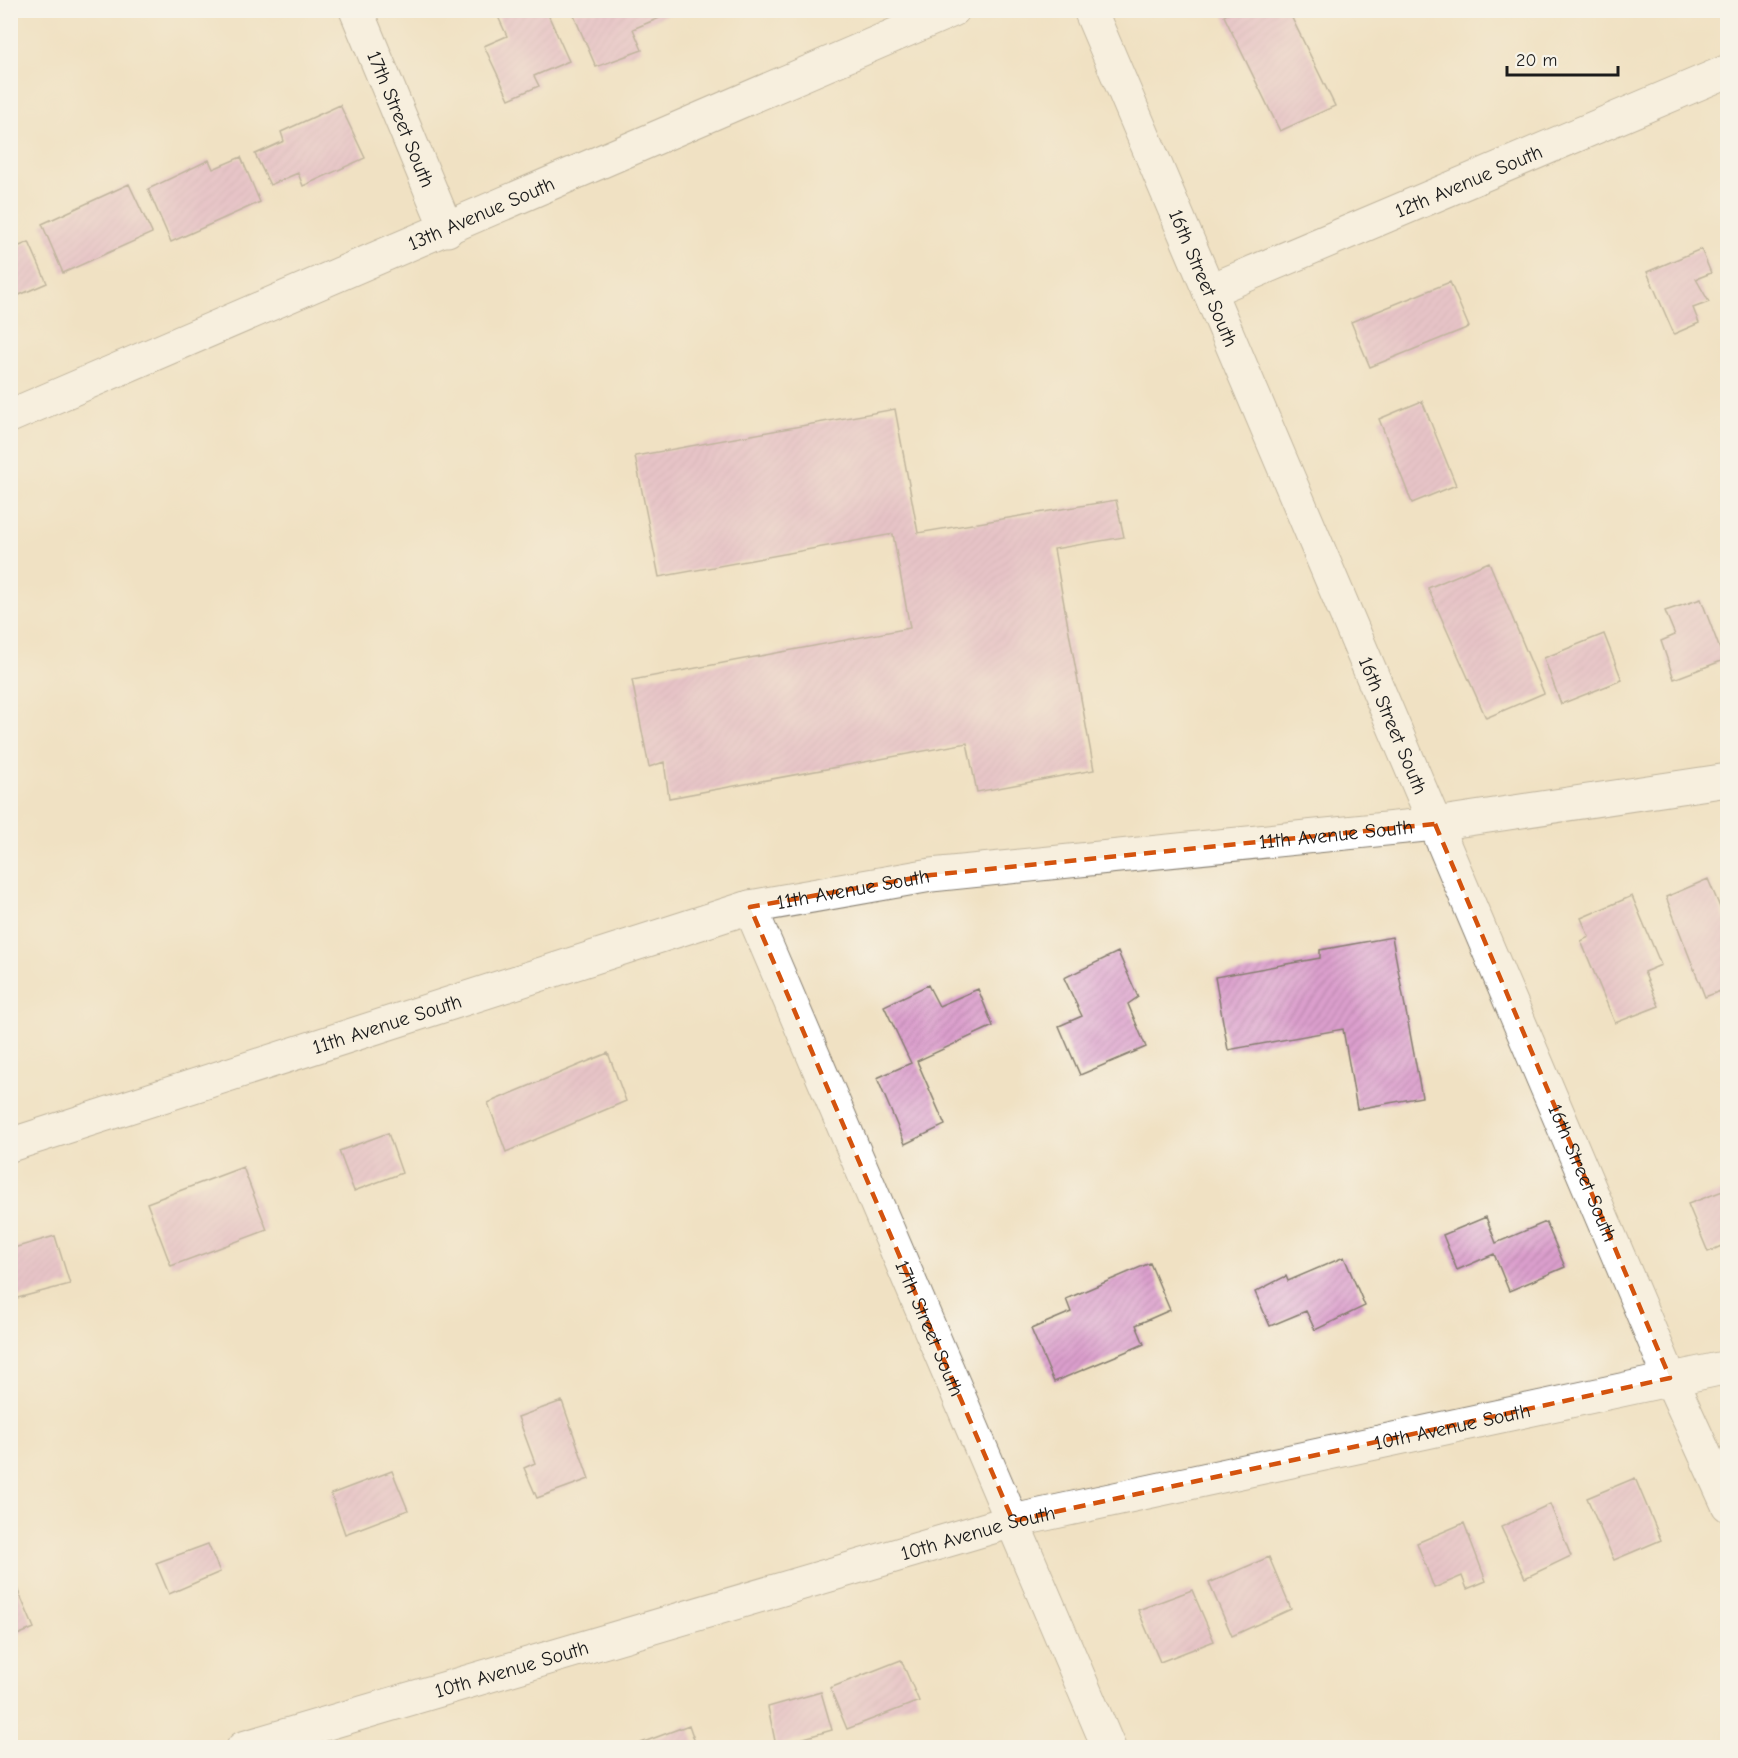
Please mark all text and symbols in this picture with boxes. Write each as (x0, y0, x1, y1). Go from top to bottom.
scale bar (1507, 39, 1618, 77)
street label: 17th Street South (362, 48, 439, 191)
text: 20 m (1516, 50, 1557, 71)
street label: 12th Avenue South (1392, 140, 1546, 223)
street label: 13th Avenue South (405, 172, 558, 255)
street label: 16th Street South (1164, 206, 1242, 350)
street label: 16th Street South (1354, 653, 1432, 798)
street label: 11th Avenue South (1258, 815, 1414, 854)
street label: 11th Avenue South (775, 864, 931, 914)
street label: 11th Avenue South (310, 990, 464, 1059)
street label: 16th Street South (1543, 1101, 1622, 1245)
street label: 17th Street South (890, 1257, 969, 1400)
street label: 10th Avenue South (1372, 1399, 1533, 1455)
street label: 10th Avenue South (898, 1501, 1057, 1565)
street label: 10th Avenue South (432, 1636, 591, 1703)

